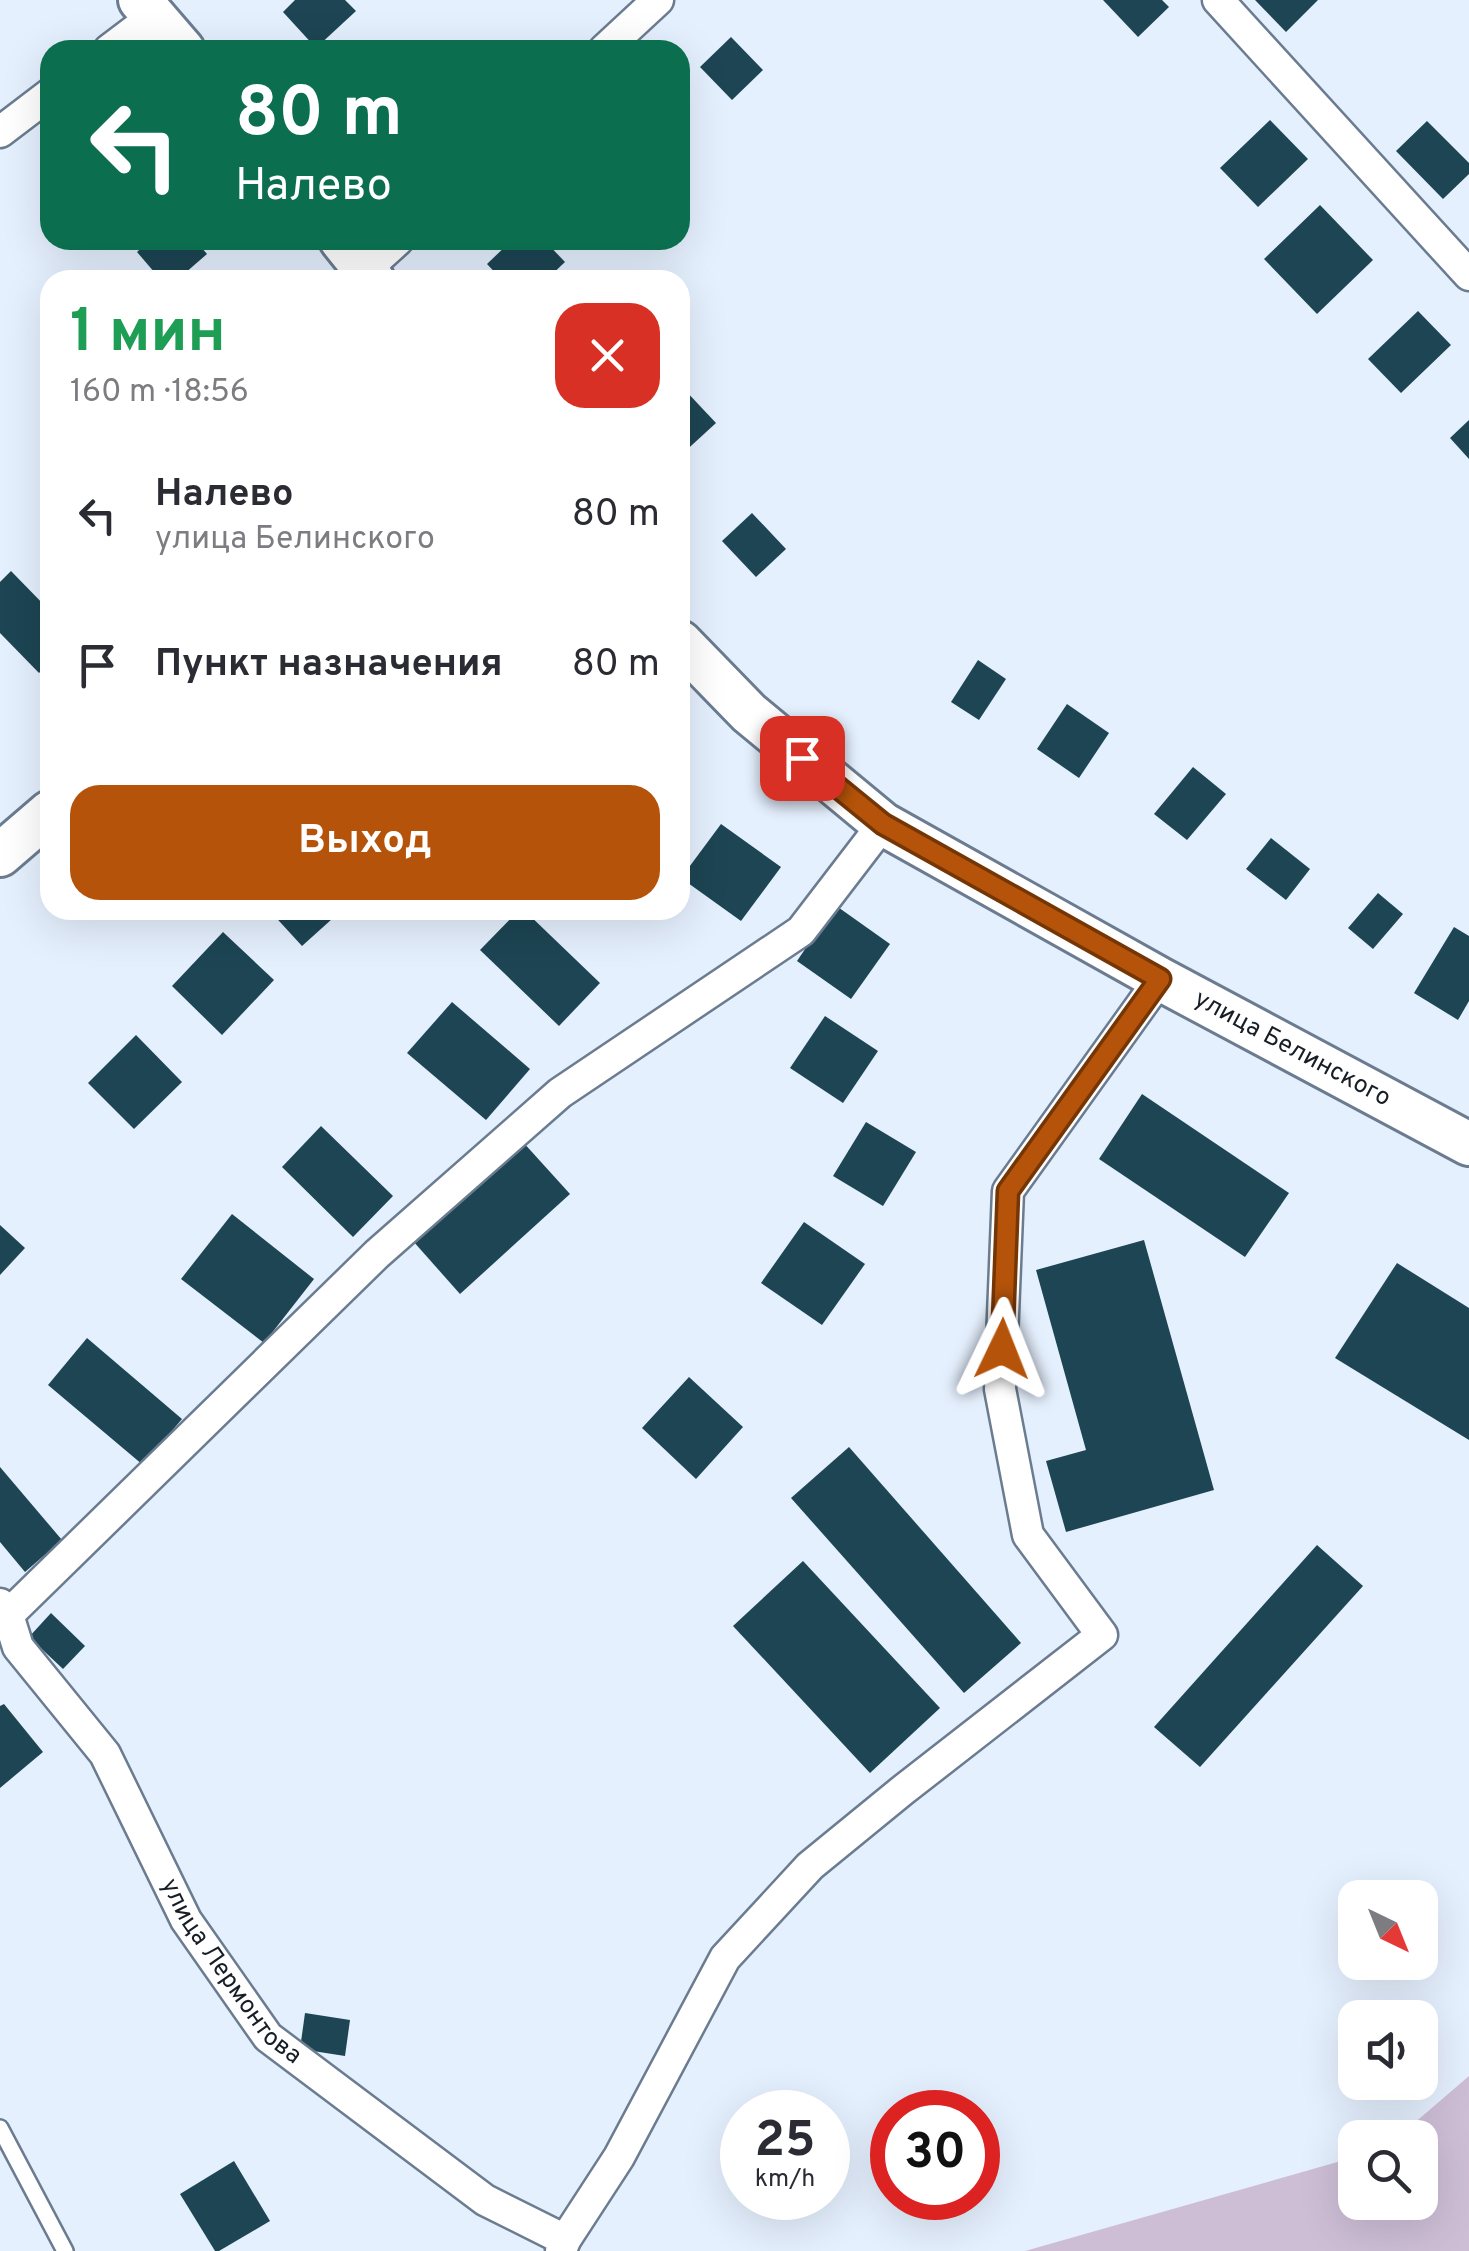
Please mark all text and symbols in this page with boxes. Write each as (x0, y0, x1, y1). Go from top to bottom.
text: 80 m (235, 72, 403, 161)
icon: left (70, 80, 200, 210)
text: Налево (235, 159, 392, 216)
text: 1 мин (70, 297, 226, 373)
button: close (555, 303, 660, 408)
text: 160 m · 18:56 (70, 373, 249, 413)
text: Налево (155, 471, 294, 520)
icon: left (70, 488, 125, 543)
text: 80 m (572, 491, 660, 540)
text: улица Белинского (155, 520, 435, 560)
icon: arrive (70, 638, 125, 693)
text: Пункт назначения (155, 641, 503, 690)
text: 80 m (572, 641, 660, 690)
pin (760, 716, 845, 801)
icon: arrive (775, 731, 830, 786)
button: Выход (70, 785, 660, 900)
street label: улица Белинского (1188, 984, 1396, 1115)
position arrow (950, 1297, 1054, 1401)
street label: улица Лермонтова (152, 1874, 308, 2072)
north arrow (1338, 1880, 1438, 1980)
map controls (1338, 1880, 1438, 2220)
button: sound (1338, 2000, 1438, 2100)
speed limit sign: 30 (870, 2090, 1000, 2220)
text: 25 (754, 2111, 816, 2174)
button: search (1338, 2120, 1438, 2220)
text: km/h (755, 2164, 815, 2196)

